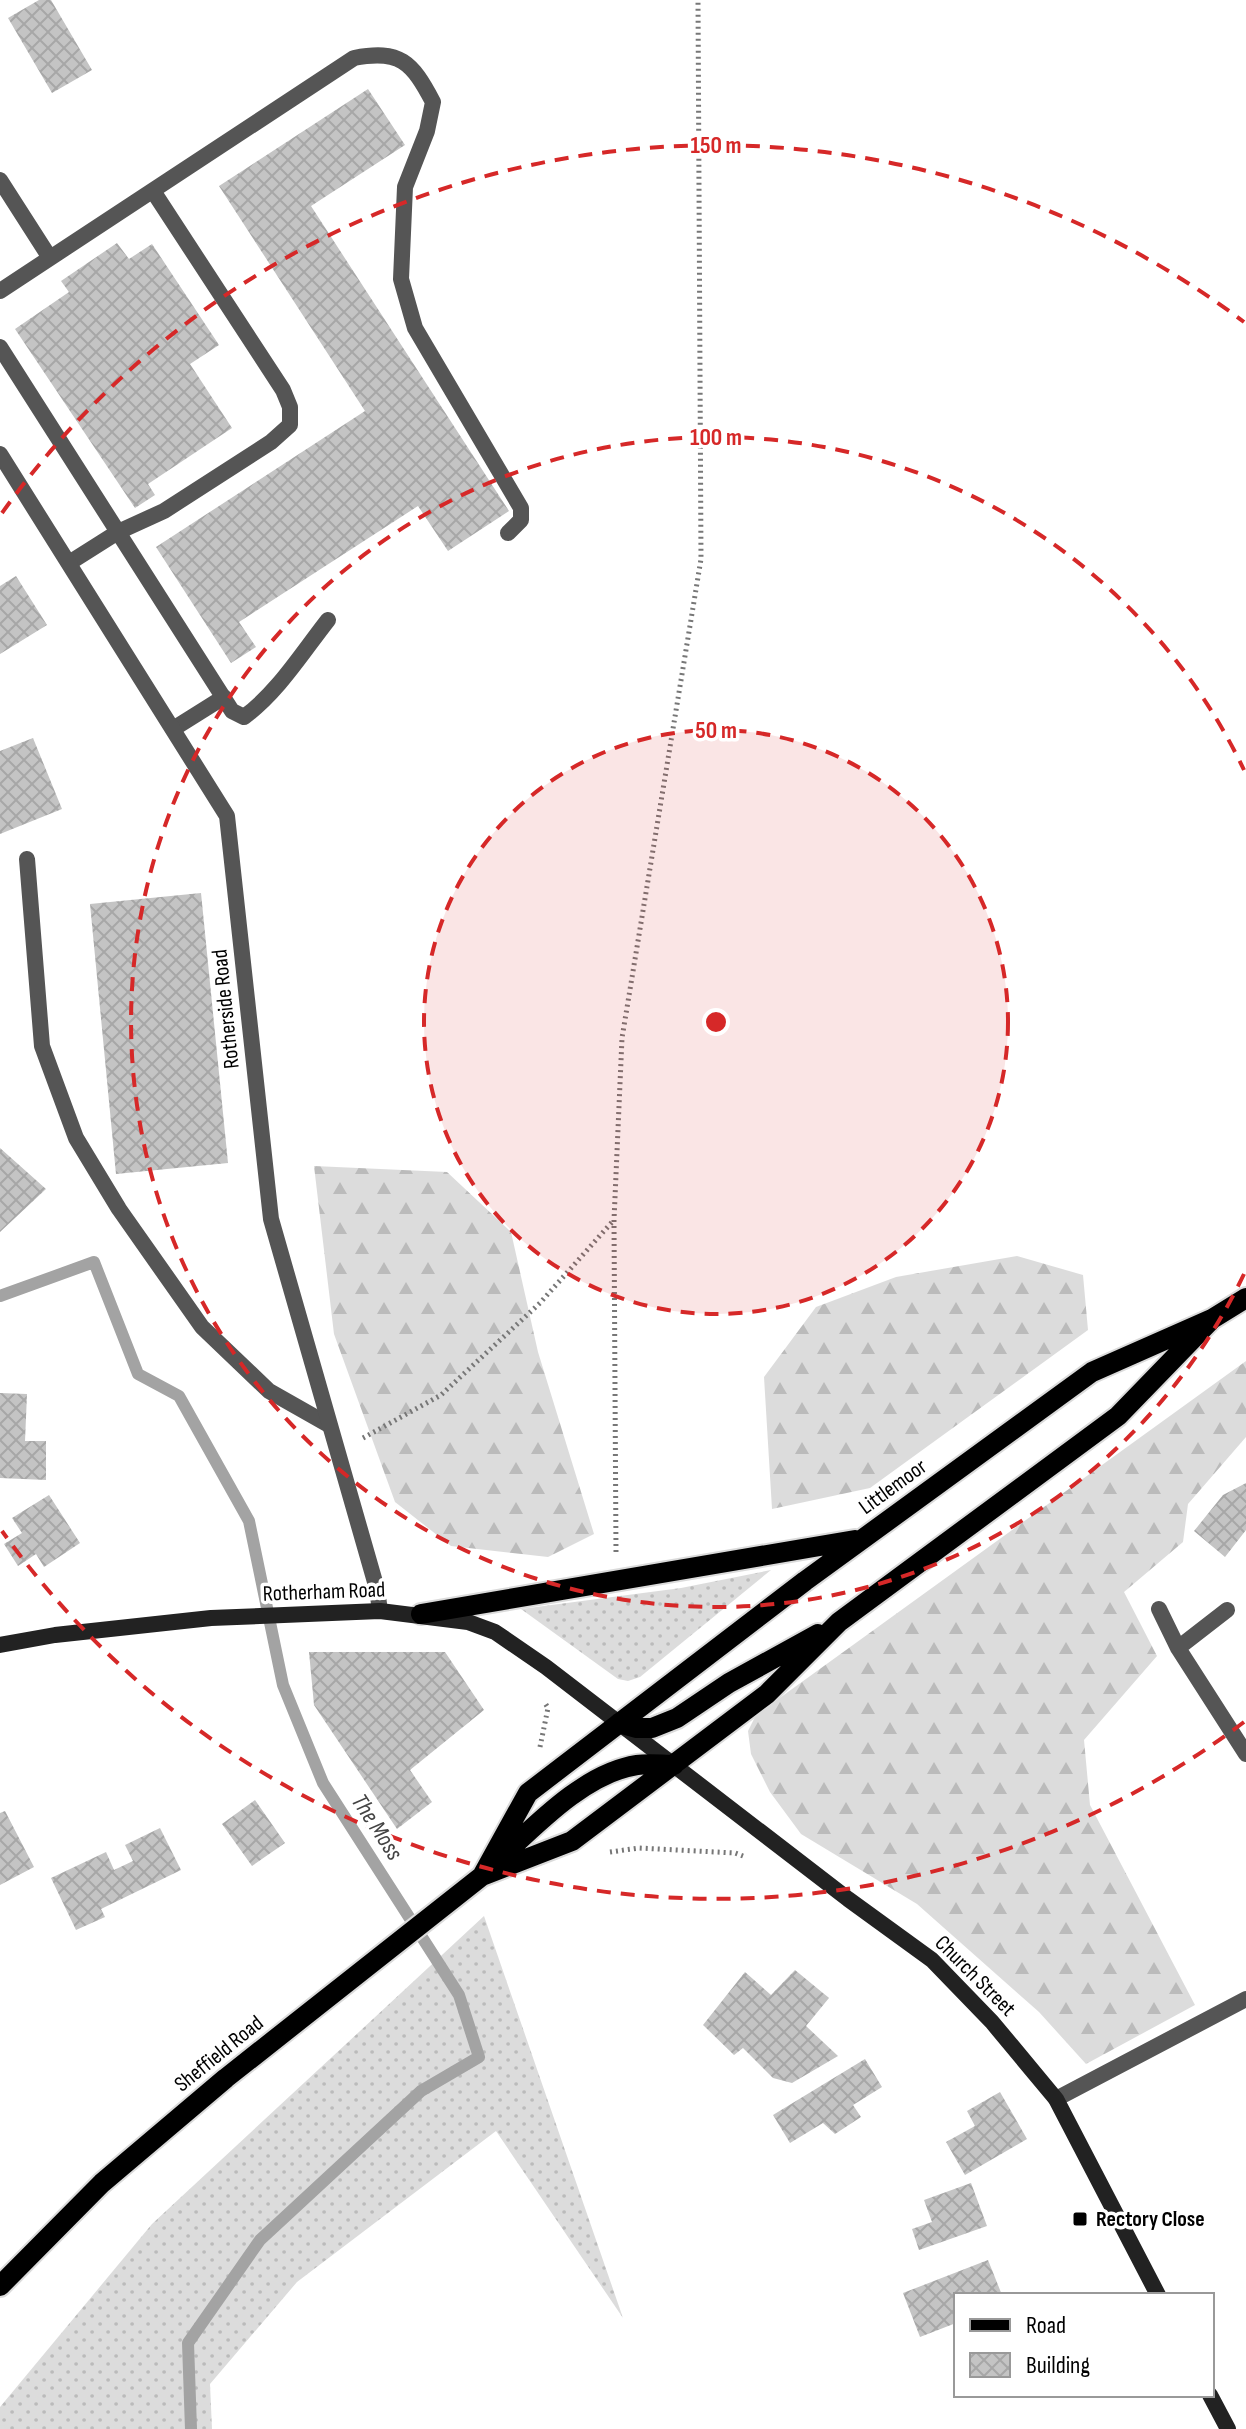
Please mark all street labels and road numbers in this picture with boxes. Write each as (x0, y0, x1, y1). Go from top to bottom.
street label: Rotherside Road (206, 948, 246, 1070)
street label: Littlemoor (854, 1453, 932, 1521)
street label: Rotherham Road (262, 1576, 386, 1608)
street label: Church Street (929, 1930, 1021, 2022)
street label: Sheffield Road (169, 2010, 269, 2098)

